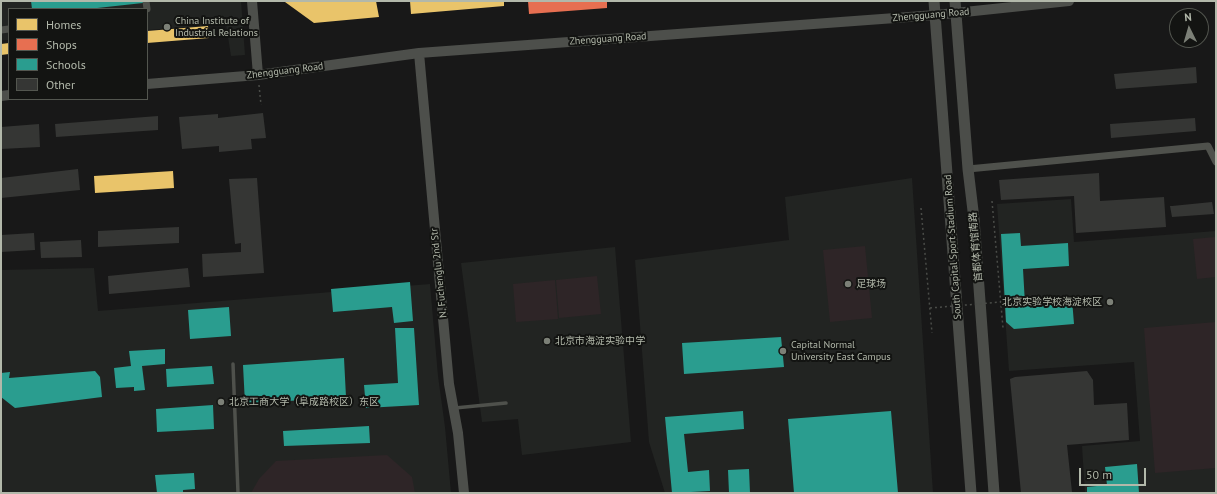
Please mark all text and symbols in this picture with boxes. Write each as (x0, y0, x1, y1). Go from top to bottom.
street label: Zhengguang Road (892, 6, 970, 24)
legend (8, 8, 148, 100)
north arrow (1169, 8, 1209, 48)
text: N (1184, 10, 1192, 24)
place label: China Institute of Industrial Relations (175, 15, 258, 38)
text: Homes (46, 17, 81, 32)
marker: China Institute of Industrial Relations (162, 22, 172, 32)
street label: Zhengguang Road (569, 30, 647, 48)
text: Shops (46, 37, 77, 52)
text: Schools (46, 57, 86, 72)
street label: Zhengguang Road (246, 60, 324, 82)
text: Other (46, 77, 75, 92)
street label: South Capital Sport Stadium Road (942, 174, 964, 320)
street label: 首都体育馆南路 (967, 212, 985, 282)
street label: N. Fuchenglu 2nd Str (428, 228, 450, 318)
place label: 足球场 (856, 278, 886, 290)
marker: 足球场 (843, 279, 853, 289)
place label: 北京实验学校海淀校区 (1002, 296, 1102, 308)
marker: 北京实验学校海淀校区 (1105, 297, 1115, 307)
place label: 北京市海淀实验中学 (555, 335, 645, 347)
marker: 北京市海淀实验中学 (542, 336, 552, 346)
place label: Capital Normal University East Campus (791, 339, 891, 362)
marker: Capital Normal University East Campus (778, 346, 788, 356)
place label: 北京工商大学（阜成路校区）东区 (229, 396, 379, 408)
marker: 北京工商大学（阜成路校区）东区 (216, 397, 226, 407)
scale bar (1081, 460, 1148, 486)
text: 50 m (1086, 467, 1112, 482)

